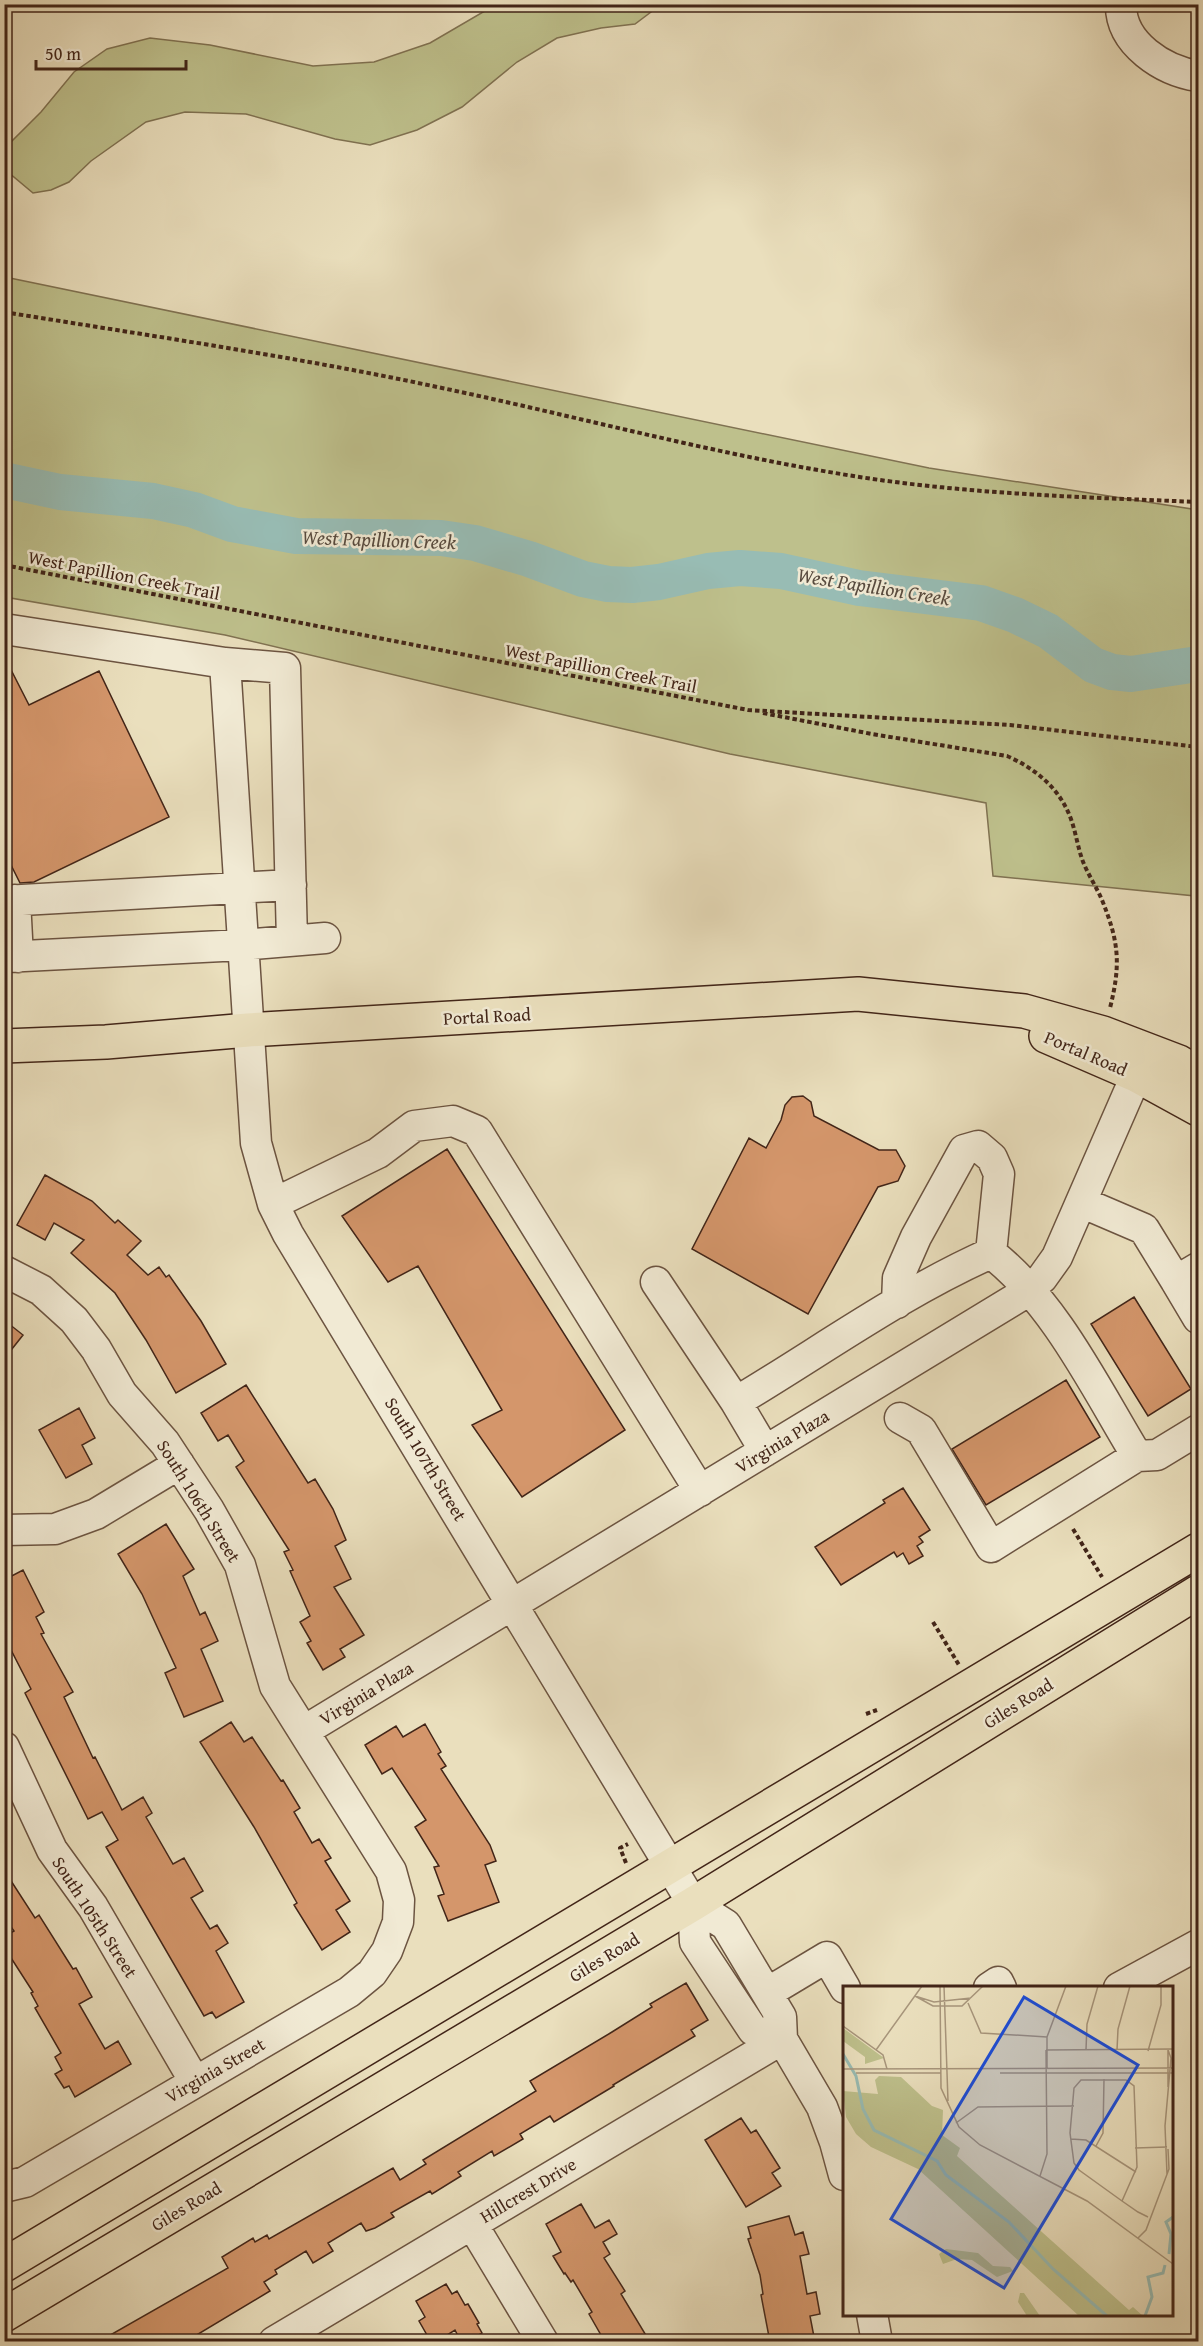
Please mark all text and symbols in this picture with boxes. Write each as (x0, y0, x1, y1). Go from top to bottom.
scale bar (36, 33, 186, 71)
text: 50 m (45, 40, 81, 67)
water label: West Papillion Creek (302, 522, 457, 556)
street label: West Papillion Creek Trail (26, 543, 222, 607)
water label: West Papillion Creek (796, 560, 953, 612)
street label: West Papillion Creek Trail (503, 636, 699, 700)
street label: Portal Road (442, 1000, 532, 1032)
street label: Portal Road (1040, 1023, 1132, 1083)
street label: South 107th Street (378, 1392, 474, 1527)
street label: Virginia Plaza (730, 1402, 835, 1480)
street label: South 106th Street (150, 1434, 248, 1568)
street label: Virginia Plaza (314, 1654, 419, 1732)
street label: Giles Road (978, 1671, 1059, 1735)
street label: South 105th Street (46, 1851, 145, 1984)
street label: Giles Road (564, 1925, 645, 1989)
inset map (843, 1986, 1173, 2316)
street label: Virginia Street (160, 2030, 271, 2110)
street label: Hillcrest Drive (475, 2150, 581, 2230)
street label: Giles Road (146, 2174, 227, 2238)

